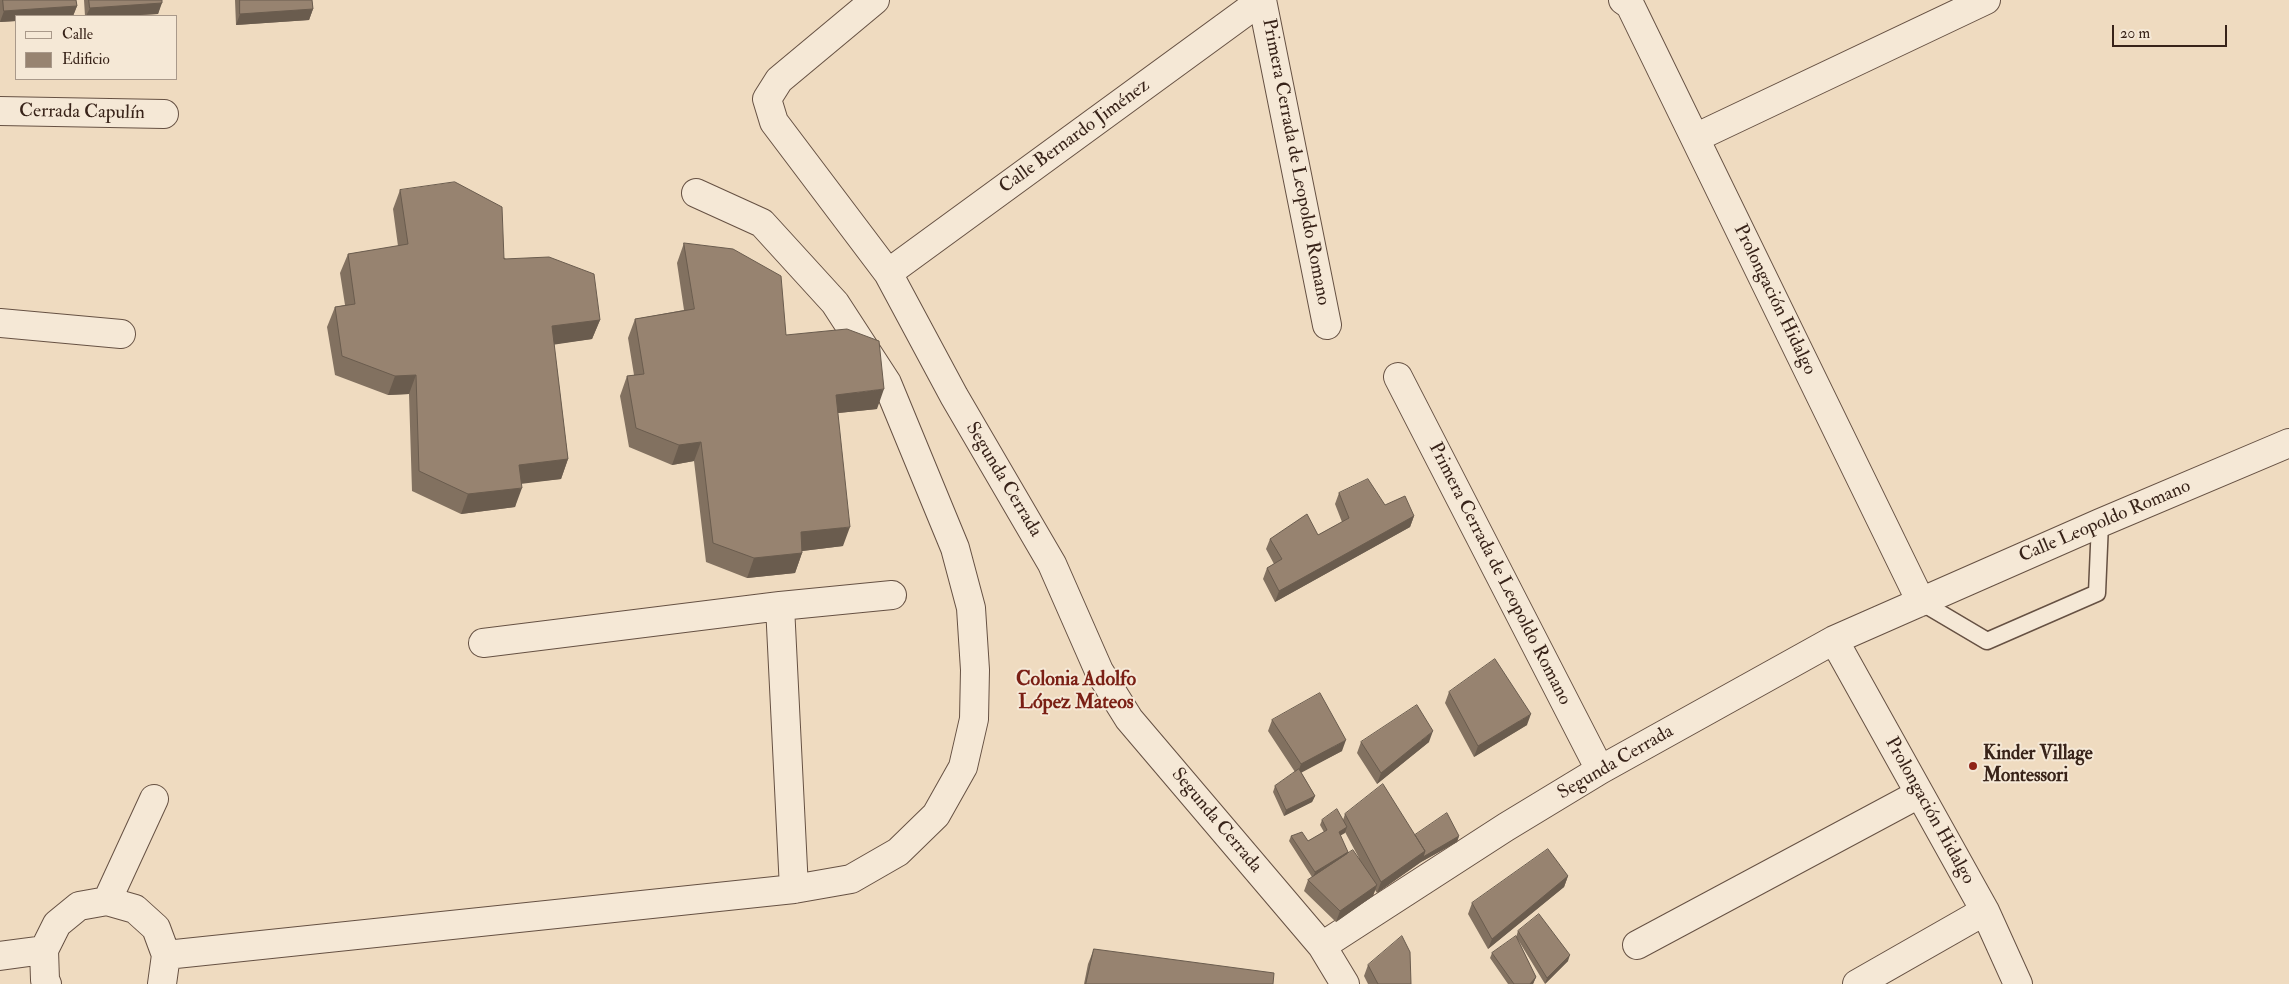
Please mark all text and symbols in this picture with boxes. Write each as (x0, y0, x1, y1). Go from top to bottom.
legend (15, 15, 178, 80)
scale bar (2114, 15, 2229, 47)
street label: Primera Cerrada de Leopoldo Romano (1256, 17, 1334, 307)
text: 20 m (2120, 24, 2150, 43)
text: Calle (62, 25, 93, 44)
text: Edificio (62, 50, 110, 69)
street label: Calle Bernardo Jiménez (995, 75, 1155, 199)
street label: Cerrada Capulín (19, 101, 145, 125)
street label: Prolongación Hidalgo (1728, 221, 1820, 379)
street label: Segunda Cerrada (960, 419, 1046, 541)
street label: Primera Cerrada de Leopoldo Romano (1423, 439, 1575, 709)
street label: Calle Leopoldo Romano (2016, 476, 2194, 568)
district label: Colonia Adolfo López Mateos (1016, 669, 1136, 716)
street label: Segunda Cerrada (1554, 721, 1678, 805)
street label: Prolongación Hidalgo (1879, 734, 1979, 888)
place label: Kinder Village Montessori (1983, 744, 2093, 788)
marker: Kinder Village Montessori (1967, 760, 1979, 772)
street label: Segunda Cerrada (1166, 764, 1266, 878)

